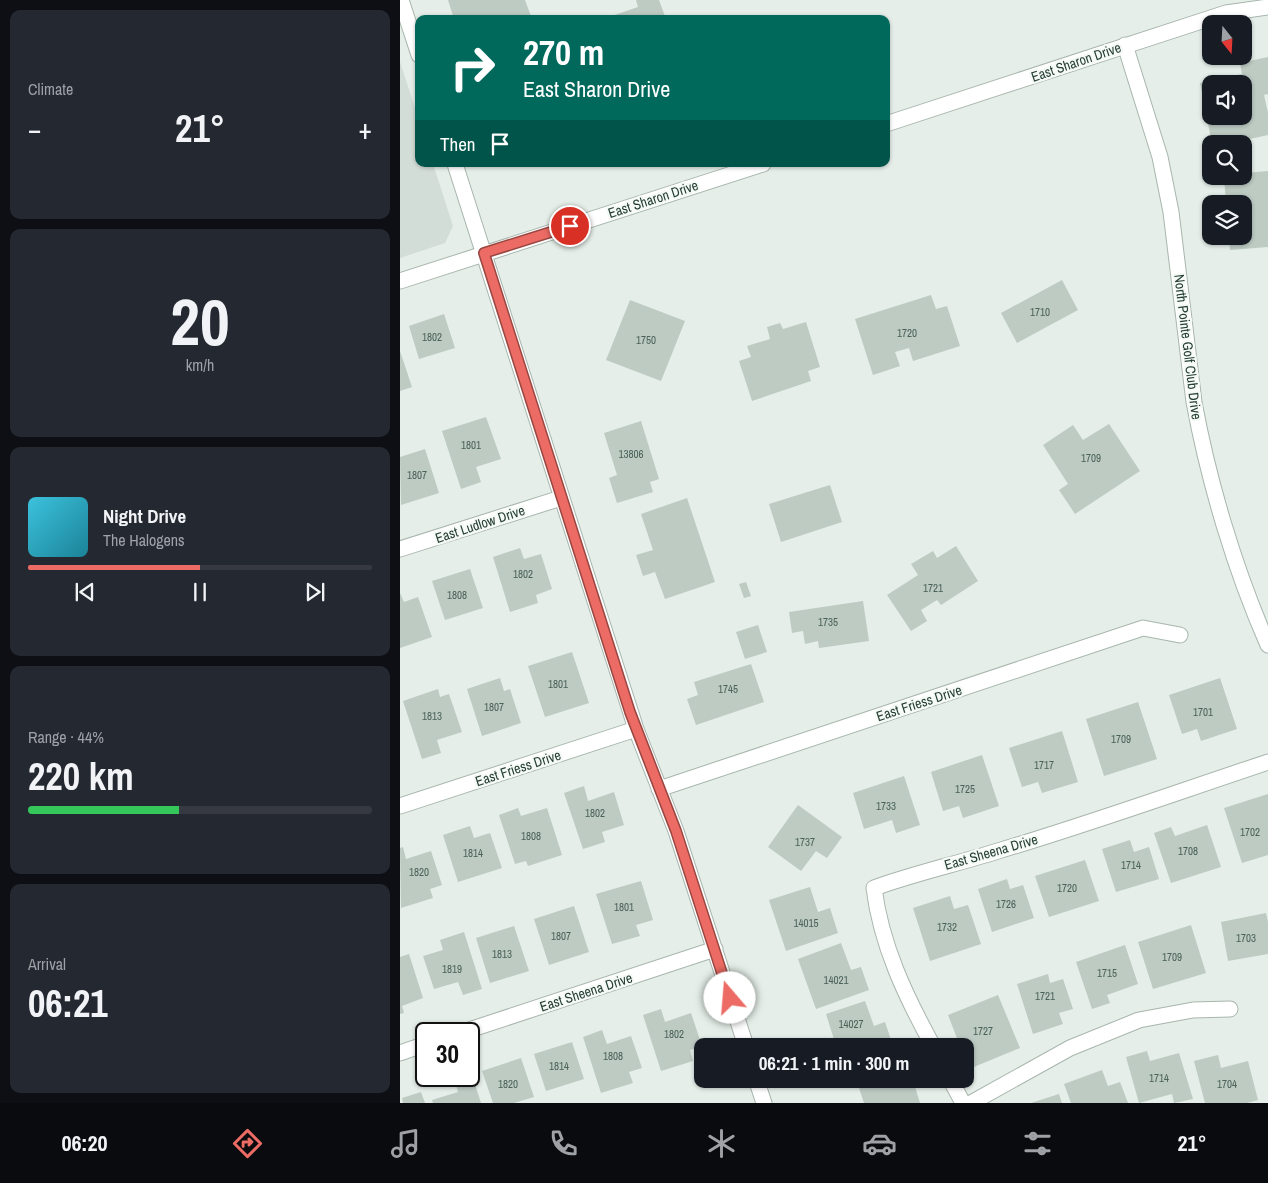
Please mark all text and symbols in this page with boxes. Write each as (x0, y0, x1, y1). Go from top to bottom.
north arrow (1202, 15, 1252, 65)
map controls (1202, 15, 1252, 245)
text: 270 m (523, 29, 604, 76)
icon: right (440, 35, 505, 100)
street label: East Sharon Drive (1029, 38, 1123, 86)
text: East Sharon Drive (523, 74, 670, 104)
button: sound (1202, 75, 1252, 125)
text: Climate (28, 78, 73, 100)
text: 21° (175, 103, 225, 154)
text: − (28, 110, 41, 148)
text: + (359, 110, 372, 148)
icon: arrive (486, 130, 514, 158)
text: Then (440, 131, 476, 157)
button: search (1202, 135, 1252, 185)
street label: East Sharon Drive (606, 176, 700, 222)
button: layers (1202, 195, 1252, 245)
pin (549, 205, 591, 247)
icon: arrive (556, 212, 584, 240)
street label: North Pointe Golf Club Drive (1170, 273, 1206, 421)
text: 20 (170, 278, 230, 365)
house number: 1710 (1030, 305, 1050, 319)
house number: 1720 (897, 326, 917, 340)
house number: 1802 (422, 330, 442, 344)
house number: 1750 (636, 333, 656, 347)
text: km/h (186, 354, 214, 376)
house number: 1801 (461, 438, 481, 452)
house number: 13806 (618, 447, 644, 461)
house number: 1709 (1081, 451, 1101, 465)
house number: 1807 (407, 468, 427, 482)
street label: East Ludlow Drive (433, 501, 527, 547)
text: Night Drive (103, 503, 186, 529)
text: The Halogens (103, 529, 185, 551)
house number: 1802 (513, 567, 533, 581)
icon: previous (71, 578, 99, 606)
icon: pause (186, 578, 214, 606)
icon: next (301, 578, 329, 606)
house number: 1721 (923, 581, 943, 595)
house number: 1808 (447, 588, 467, 602)
house number: 1735 (818, 615, 838, 629)
house number: 1801 (548, 677, 568, 691)
street label: East Friess Drive (874, 681, 964, 725)
house number: 1745 (718, 682, 738, 696)
house number: 1807 (484, 700, 504, 714)
house number: 1701 (1193, 705, 1213, 719)
house number: 1813 (422, 709, 442, 723)
text: Range · 44% (28, 726, 104, 748)
house number: 1709 (1111, 732, 1131, 746)
street label: East Friess Drive (473, 746, 563, 790)
text: 220 km (28, 751, 134, 802)
house number: 1717 (1034, 758, 1054, 772)
house number: 1725 (955, 782, 975, 796)
house number: 1733 (876, 799, 896, 813)
house number: 1802 (585, 806, 605, 820)
house number: 1702 (1240, 825, 1260, 839)
house number: 1808 (521, 829, 541, 843)
street label: East Sheena Drive (942, 830, 1040, 874)
house number: 1737 (795, 835, 815, 849)
house number: 1708 (1178, 844, 1198, 858)
house number: 1814 (463, 846, 483, 860)
house number: 1714 (1121, 858, 1141, 872)
house number: 1820 (409, 865, 429, 879)
house number: 1720 (1057, 881, 1077, 895)
house number: 1726 (996, 897, 1016, 911)
house number: 1801 (614, 900, 634, 914)
house number: 14015 (793, 916, 819, 930)
house number: 1732 (937, 920, 957, 934)
house number: 1807 (551, 929, 571, 943)
house number: 1703 (1236, 931, 1256, 945)
house number: 1813 (492, 947, 512, 961)
house number: 1709 (1162, 950, 1182, 964)
text: Arrival (28, 953, 66, 975)
house number: 1819 (442, 962, 462, 976)
house number: 1715 (1097, 966, 1117, 980)
street label: East Sheena Drive (537, 969, 635, 1015)
position arrow (703, 971, 755, 1023)
house number: 14021 (823, 973, 849, 987)
text: 06:21 (28, 978, 108, 1029)
house number: 1721 (1035, 989, 1055, 1003)
house number: 14027 (838, 1017, 864, 1031)
speed limit sign: 30 (415, 1022, 480, 1087)
house number: 1727 (973, 1024, 993, 1038)
house number: 1802 (664, 1027, 684, 1041)
house number: 1808 (603, 1049, 623, 1063)
text: 06:21 · 1 min · 300 m (759, 1050, 909, 1076)
house number: 1814 (549, 1059, 569, 1073)
house number: 1714 (1149, 1071, 1169, 1085)
house number: 1820 (498, 1077, 518, 1091)
house number: 1704 (1217, 1077, 1237, 1091)
icon: directions (230, 1126, 265, 1161)
icon: music (388, 1126, 423, 1161)
icon: phone (546, 1126, 581, 1161)
icon: climate (704, 1126, 739, 1161)
icon: car (862, 1126, 897, 1161)
icon: filters (1020, 1126, 1055, 1161)
text: 06:20 (61, 1128, 108, 1158)
text: 21° (1178, 1128, 1206, 1158)

